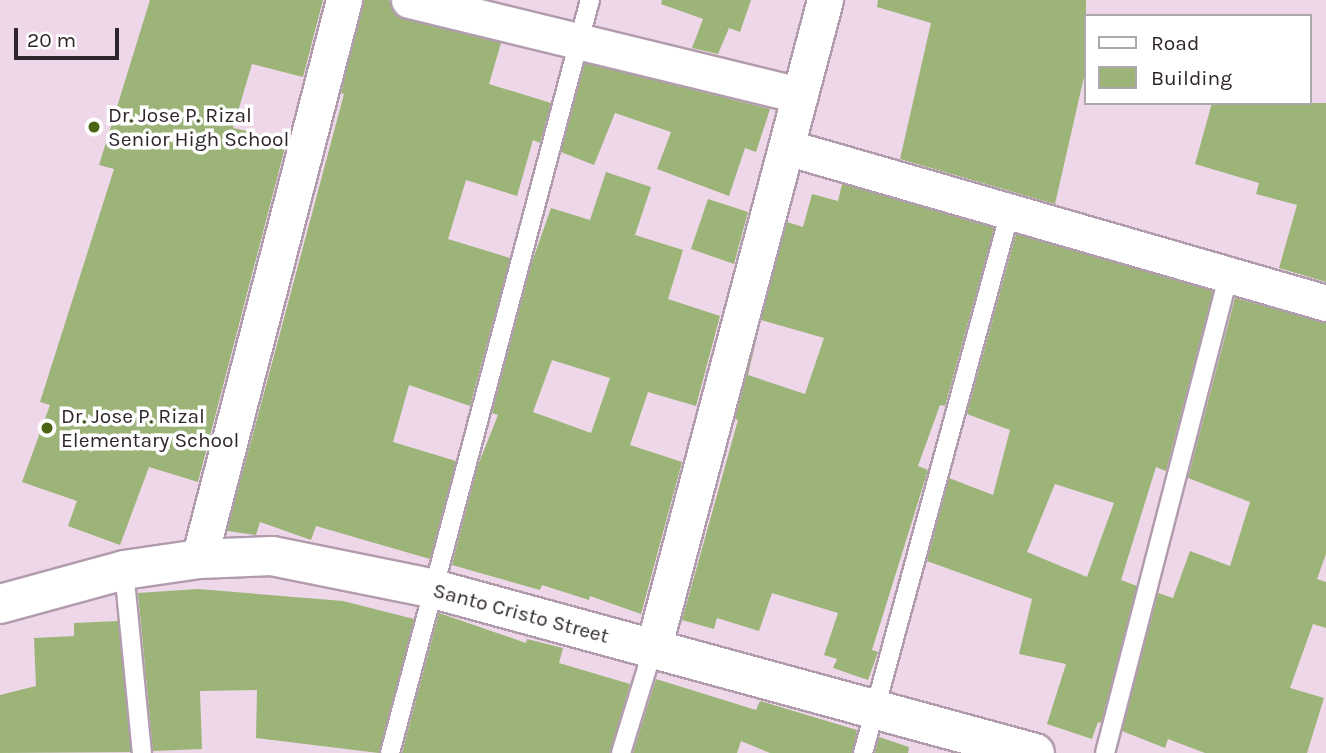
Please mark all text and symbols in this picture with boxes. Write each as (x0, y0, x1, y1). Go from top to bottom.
scale bar (18, 14, 122, 58)
legend (1084, 14, 1312, 105)
text: 20 m (27, 28, 76, 52)
text: Road (1151, 31, 1199, 55)
text: Building (1151, 66, 1232, 90)
place label: Dr. Jose P. Rizal Senior High School (108, 102, 289, 152)
marker: Dr. Jose P. Rizal Senior High School (86, 119, 102, 135)
place label: Dr. Jose P. Rizal Elementary School (61, 403, 239, 453)
marker: Dr. Jose P. Rizal Elementary School (39, 420, 55, 436)
street label: Santo Cristo Street (430, 577, 612, 649)

